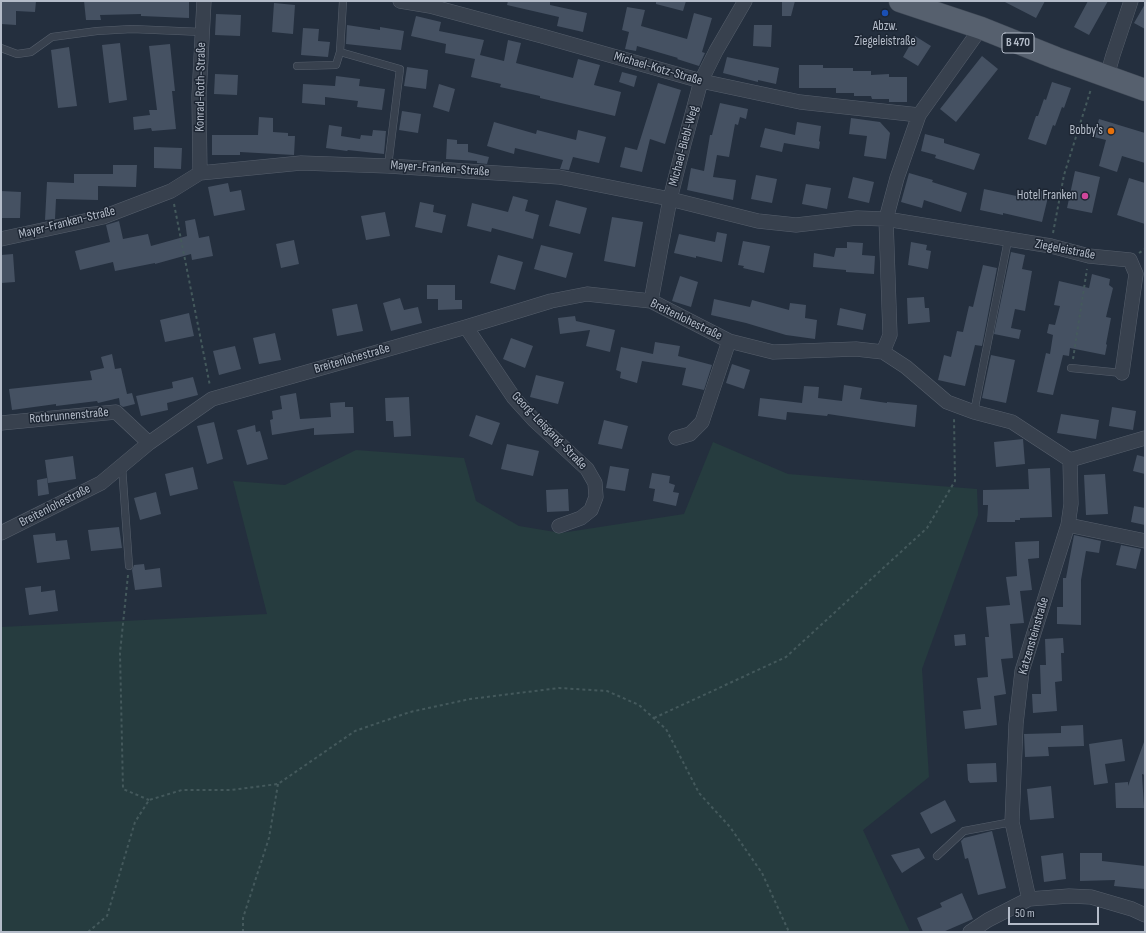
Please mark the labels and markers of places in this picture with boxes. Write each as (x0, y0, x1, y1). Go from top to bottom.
marker: Abzw. Ziegeleistraße (880, 8, 890, 18)
place label: Abzw. Ziegeleistraße (854, 19, 916, 50)
place label: Bobby's (1069, 123, 1103, 139)
marker: Bobby's (1106, 126, 1116, 136)
place label: Hotel Franken (1017, 188, 1077, 204)
marker: Hotel Franken (1080, 191, 1090, 201)

